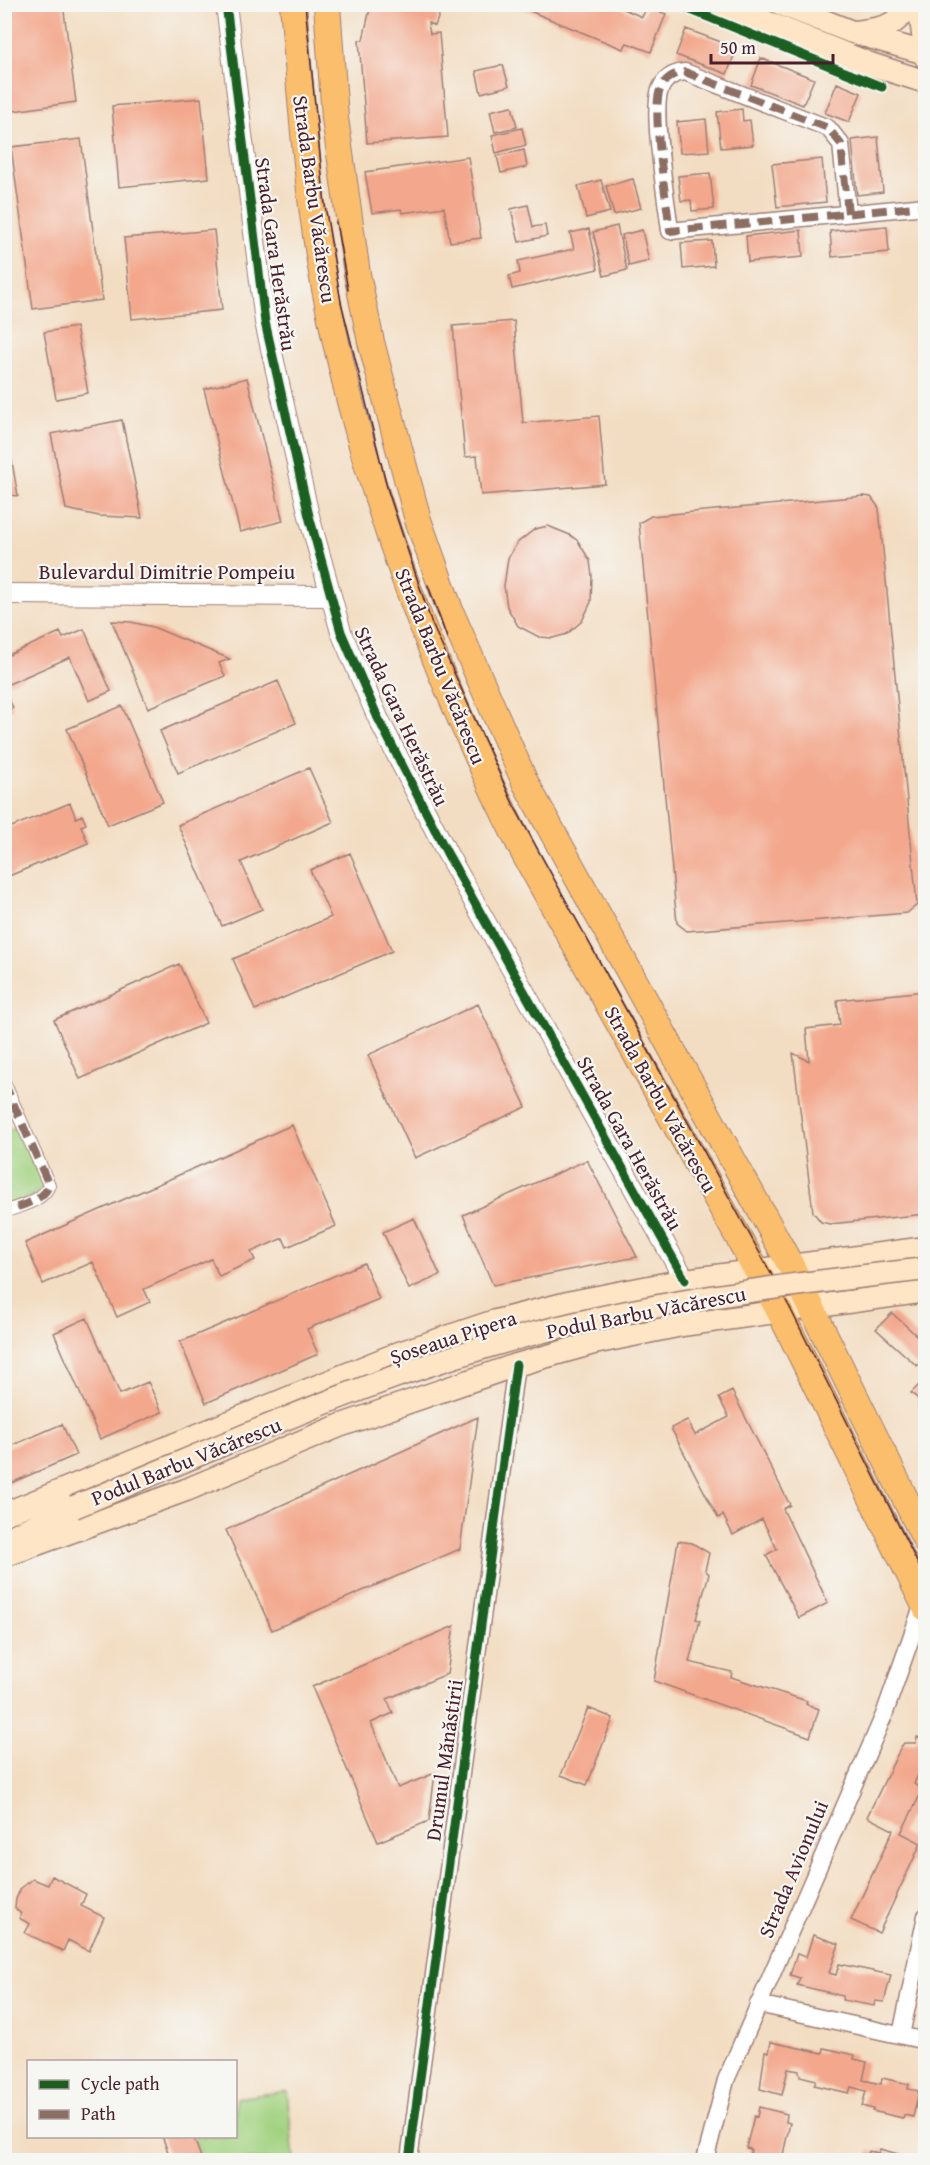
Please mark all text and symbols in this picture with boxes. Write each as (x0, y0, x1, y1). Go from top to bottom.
scale bar (711, 27, 832, 65)
text: 50 m (720, 34, 756, 61)
street label: Strada Barbu Văcărescu (285, 93, 345, 305)
street label: Strada Gara Herăstrău (247, 155, 305, 353)
street label: Bulevardul Dimitrie Pompeiu (39, 556, 296, 587)
street label: Strada Barbu Văcărescu (387, 563, 495, 769)
street label: Strada Gara Herăstrău (347, 621, 458, 812)
street label: Strada Barbu Văcărescu (597, 1000, 726, 1199)
street label: Strada Gara Herăstrău (569, 1050, 691, 1236)
street label: Podul Barbu Văcărescu (544, 1277, 749, 1347)
street label: Șoseaua Pipera (386, 1302, 521, 1372)
street label: Podul Barbu Văcărescu (86, 1408, 286, 1513)
street label: Drumul Mănăstirii (417, 1677, 471, 1843)
street label: Strada Avionului (750, 1795, 836, 1943)
legend (27, 2060, 237, 2138)
text: Cycle path (81, 2070, 160, 2097)
text: Path (81, 2100, 116, 2127)

